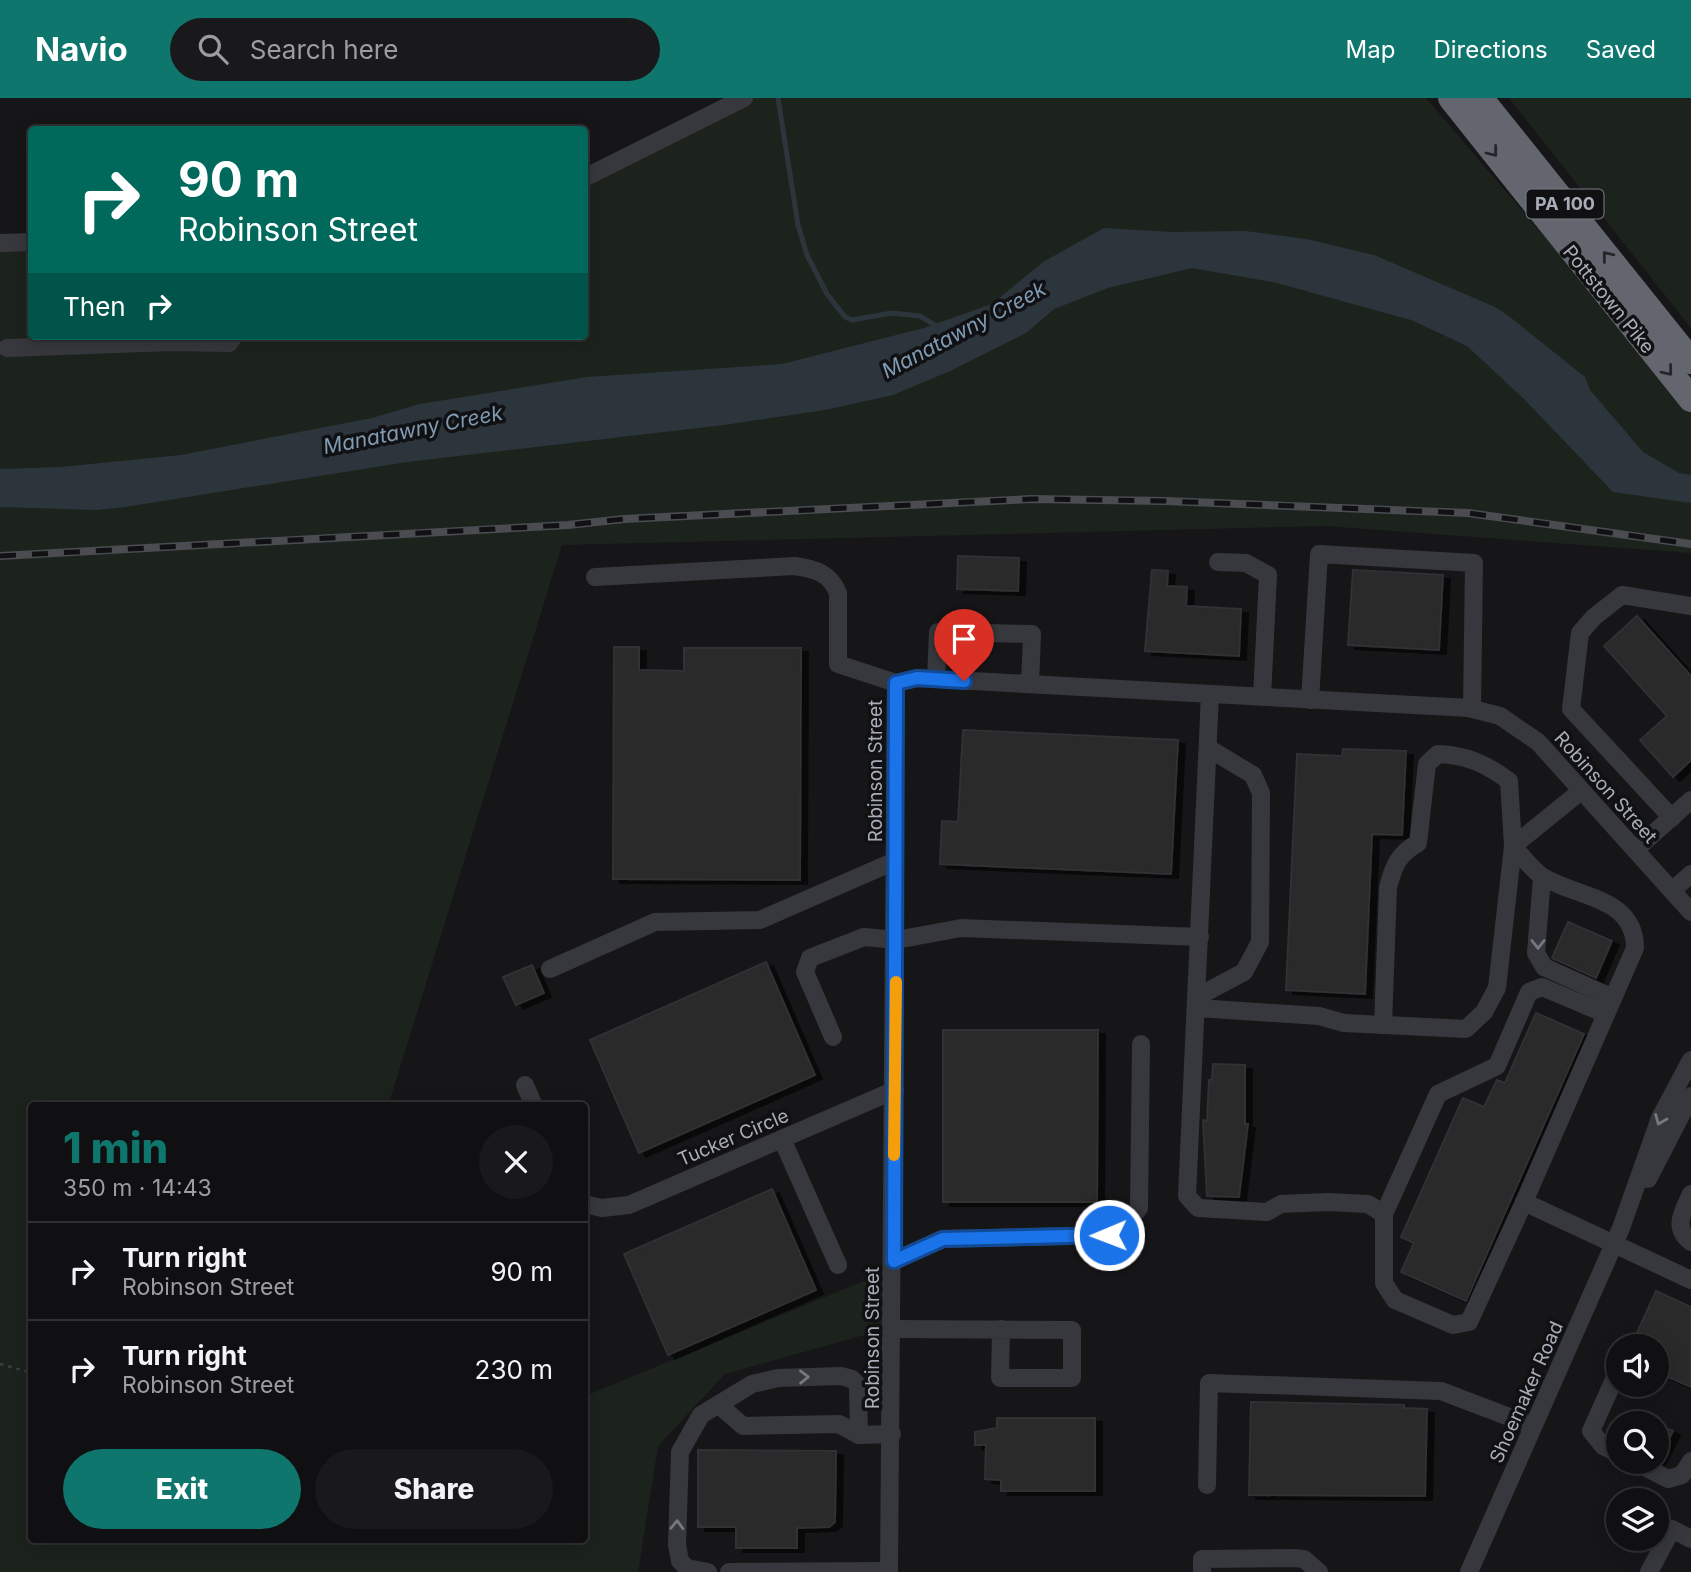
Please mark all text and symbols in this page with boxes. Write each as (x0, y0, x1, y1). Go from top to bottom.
search box (170, 18, 660, 81)
text: Navio (35, 29, 128, 69)
icon: search (194, 30, 232, 68)
text: Search here (250, 34, 398, 65)
text: Map (1346, 35, 1395, 64)
text: Directions (1433, 35, 1548, 64)
text: Saved (1586, 35, 1656, 64)
one-way arrow (1484, 144, 1497, 156)
text: 90 m (178, 150, 299, 209)
icon: right (63, 154, 154, 245)
road number: PA 100 (1526, 190, 1604, 218)
text: Robinson Street (178, 210, 418, 249)
street label: Pottstown Pike (1558, 241, 1659, 358)
one-way arrow (1602, 252, 1615, 264)
water label: Manatawny Creek (877, 275, 1051, 383)
icon: right (140, 287, 178, 325)
text: Then (63, 291, 126, 322)
one-way arrow (1660, 363, 1672, 376)
water label: Manatawny Creek (321, 400, 505, 459)
pin (934, 609, 994, 681)
icon: arrive (945, 620, 983, 658)
street label: Robinson Street (864, 700, 887, 842)
street label: Robinson Street (1549, 727, 1662, 848)
one-way arrow (1530, 939, 1546, 950)
street label: Tucker Circle (674, 1104, 792, 1171)
one-way arrow (1654, 1113, 1668, 1126)
text: 1 min (63, 1122, 168, 1173)
button: close (479, 1125, 553, 1199)
text: 350 m · 14:43 (63, 1174, 212, 1202)
position arrow (1072, 1198, 1146, 1272)
text: Turn right (122, 1242, 247, 1273)
icon: right (63, 1252, 101, 1290)
text: 90 m (490, 1256, 553, 1287)
street label: Robinson Street (861, 1267, 884, 1409)
text: Robinson Street (122, 1273, 294, 1301)
street label: Shoemaker Road (1485, 1318, 1568, 1467)
map controls (1606, 1334, 1669, 1551)
button: sound (1606, 1334, 1669, 1397)
text: Turn right (122, 1340, 247, 1371)
icon: right (63, 1350, 101, 1388)
text: 230 m (475, 1354, 553, 1385)
one-way arrow (799, 1370, 810, 1385)
text: Robinson Street (122, 1371, 294, 1399)
button: search (1606, 1411, 1669, 1474)
button: Exit (63, 1449, 301, 1529)
button: Share (315, 1449, 553, 1529)
button: layers (1606, 1488, 1669, 1551)
one-way arrow (670, 1519, 685, 1530)

